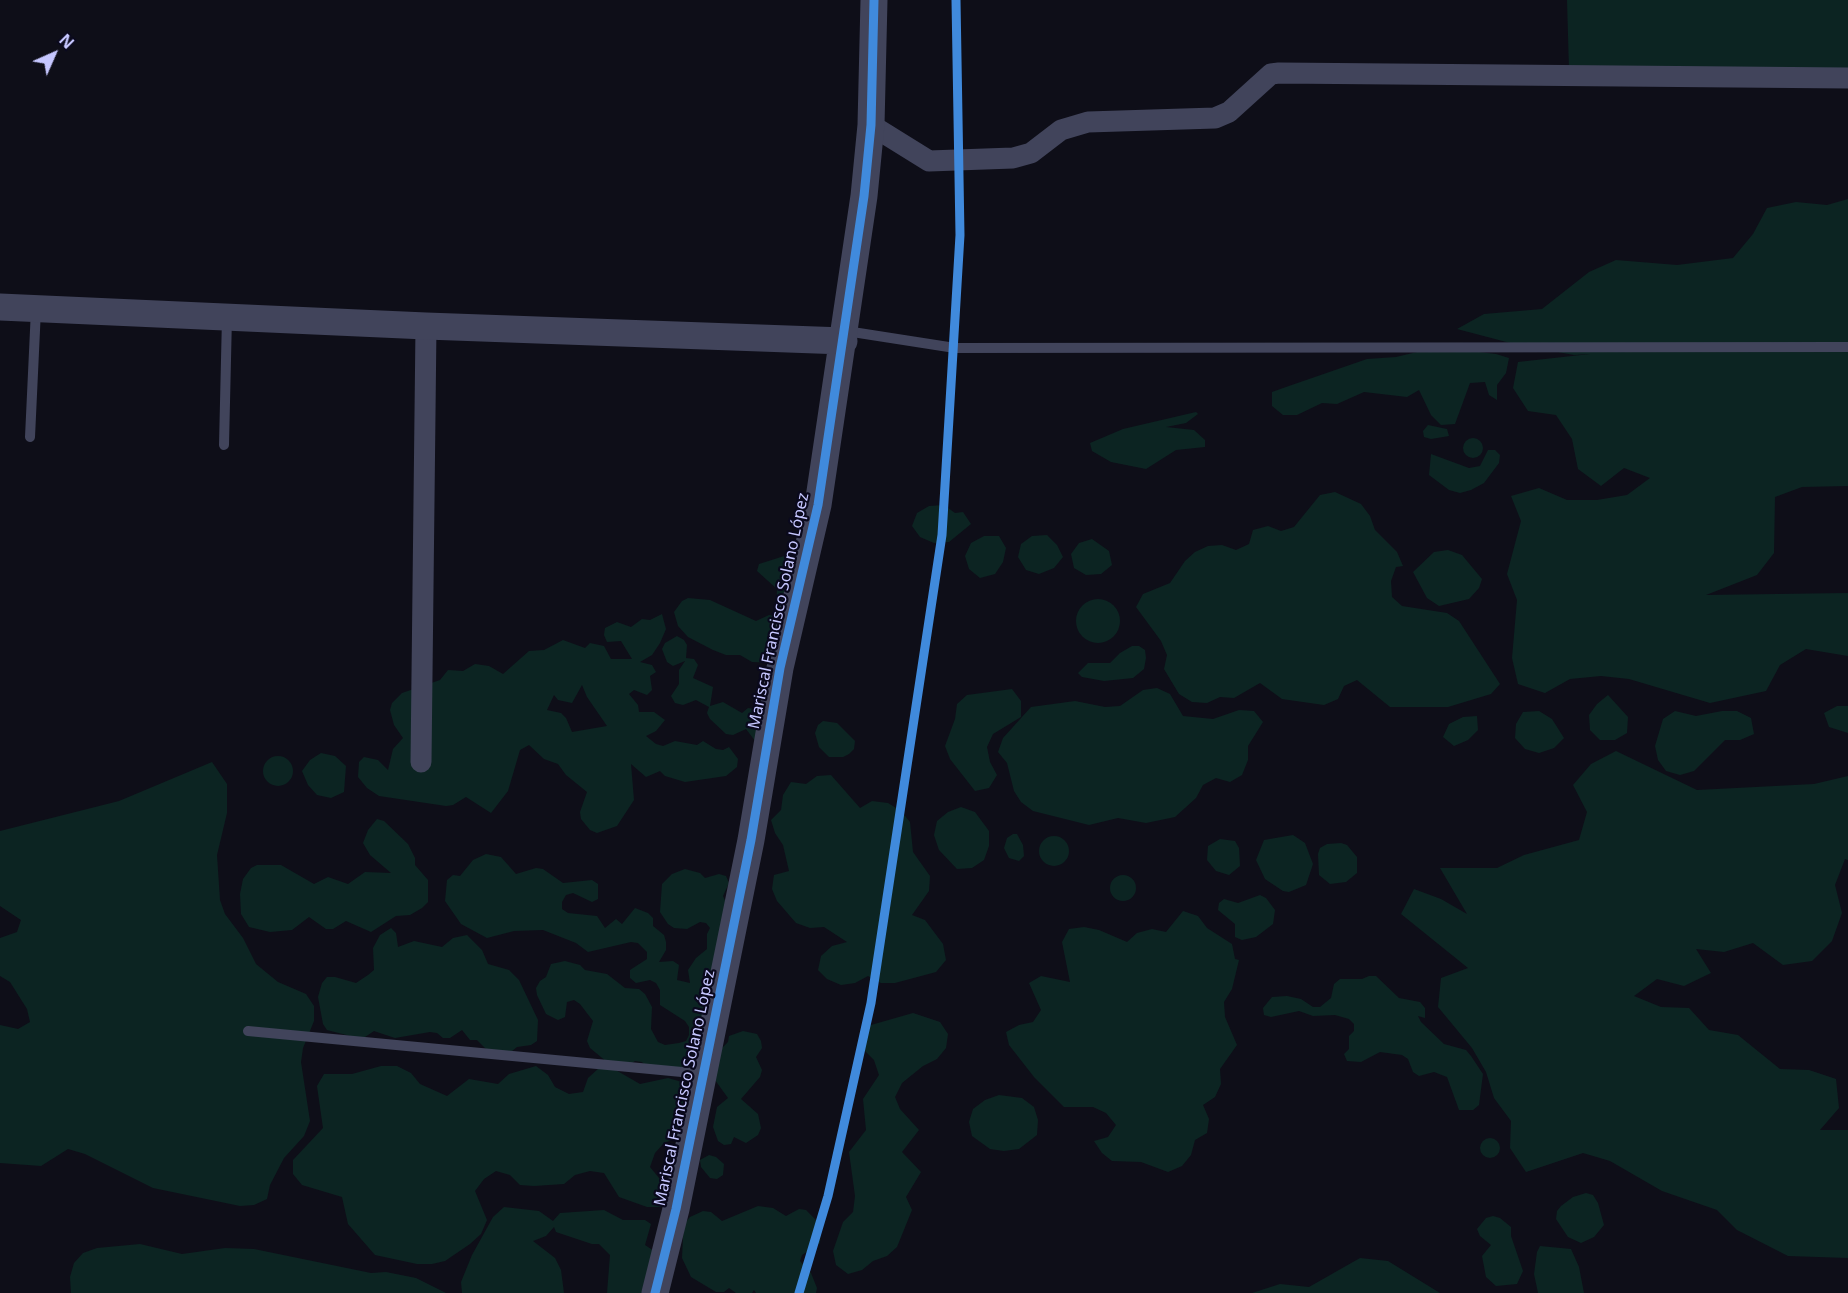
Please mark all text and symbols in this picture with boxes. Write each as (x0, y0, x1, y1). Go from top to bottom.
north arrow (24, 24, 84, 84)
text: N (54, 29, 79, 54)
street label: Mariscal Francisco Solano López (745, 491, 813, 731)
street label: Mariscal Francisco Solano López (651, 968, 719, 1208)

